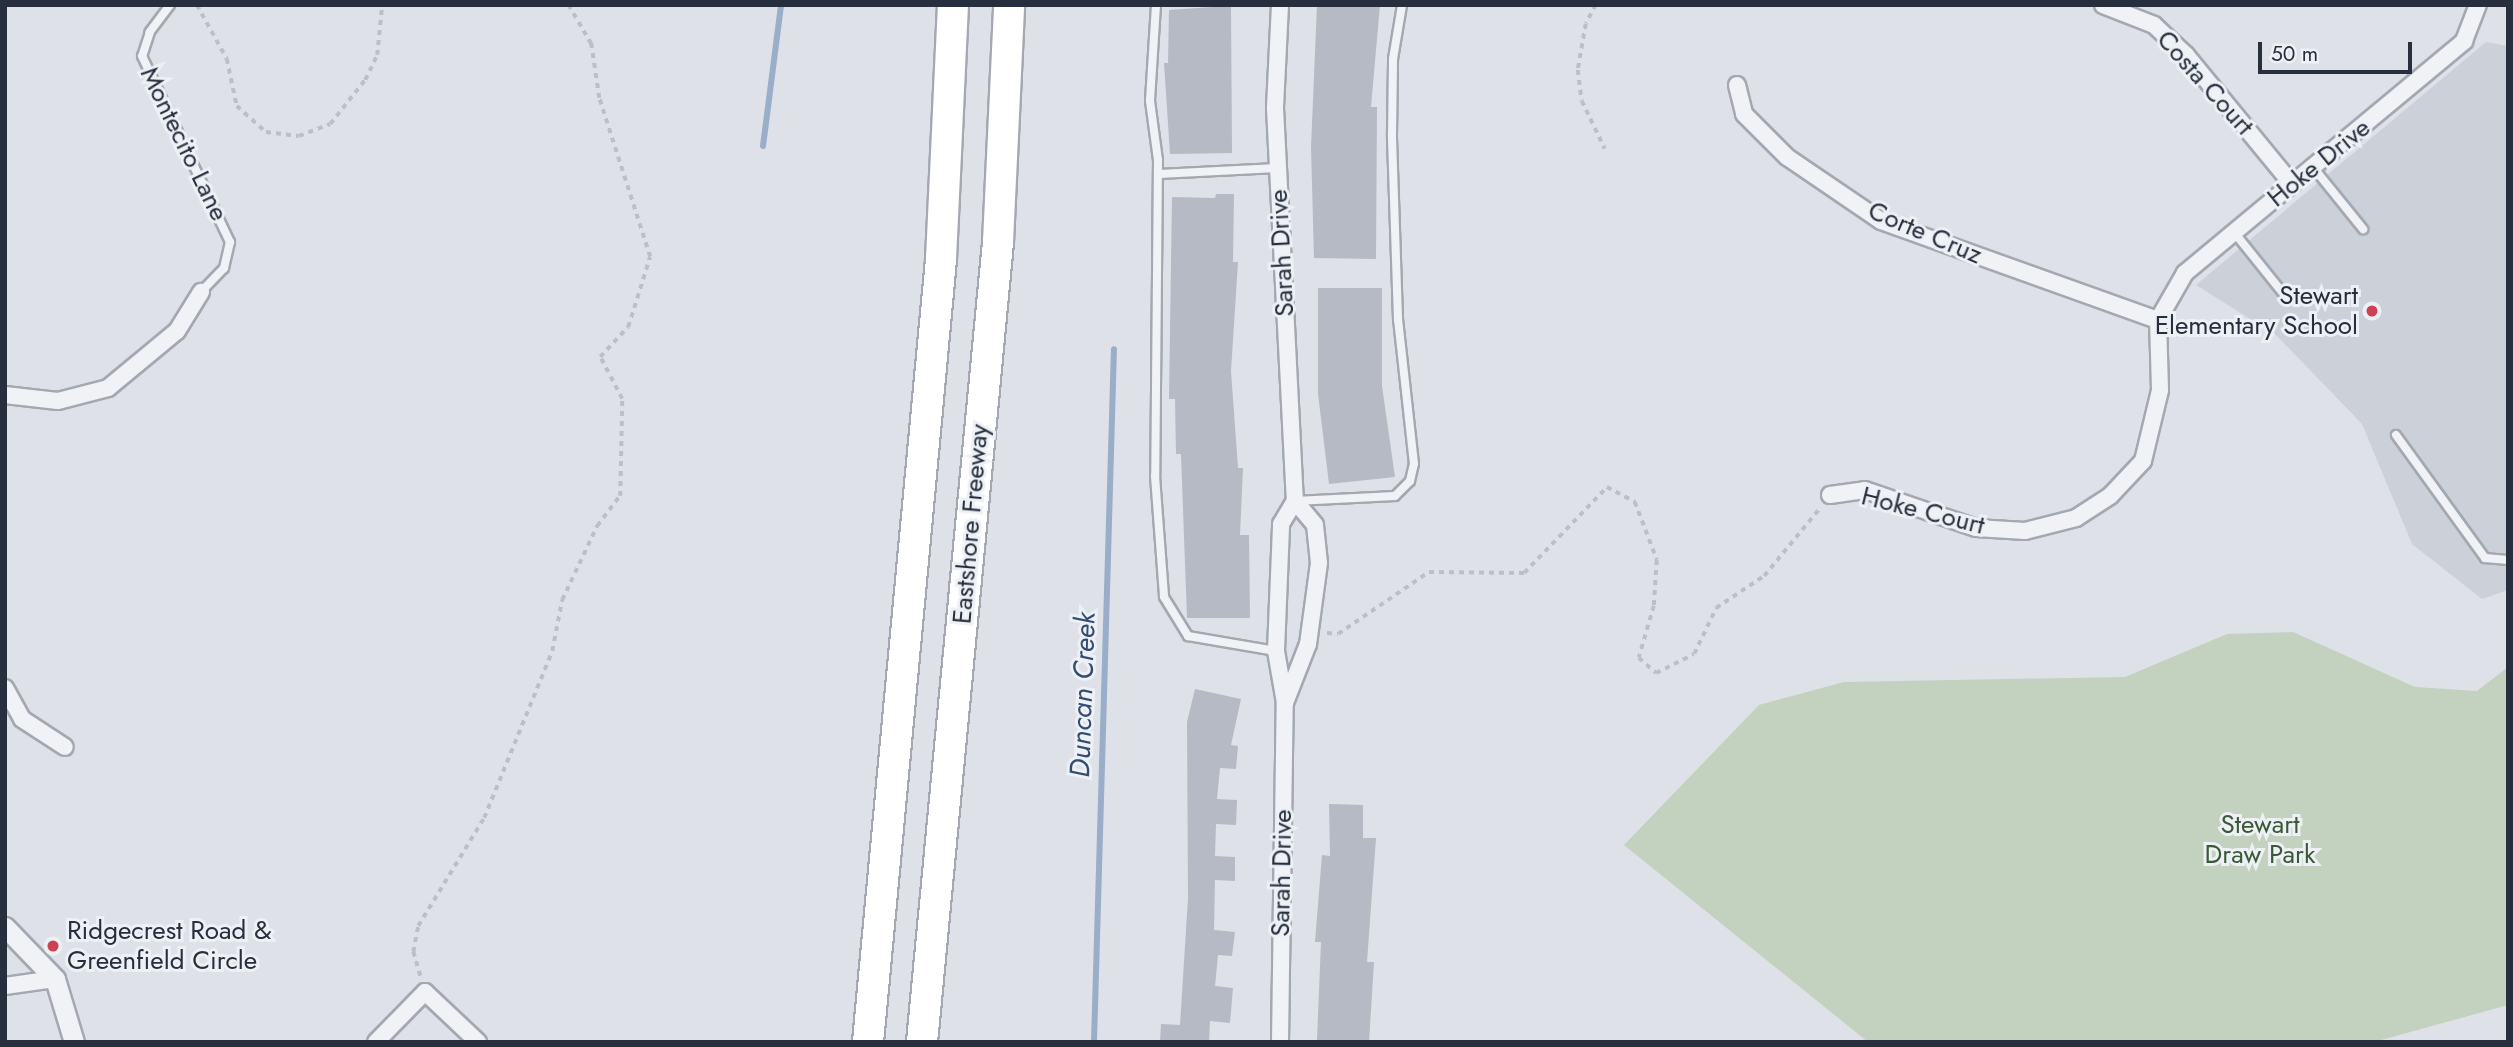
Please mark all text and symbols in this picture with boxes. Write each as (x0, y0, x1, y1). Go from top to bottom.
street label: Costa Court (2150, 24, 2260, 142)
scale bar (2261, 28, 2415, 72)
text: 50 m (2271, 39, 2318, 69)
street label: Montecito Lane (133, 62, 235, 226)
street label: Hoke Drive (2261, 112, 2377, 214)
street label: Sarah Drive (1263, 189, 1301, 317)
street label: Corte Cruz (1863, 195, 1987, 271)
place label: Stewart Elementary School (2155, 280, 2358, 342)
marker: Stewart Elementary School (2364, 303, 2380, 319)
street label: Eastshore Freeway (947, 423, 995, 625)
street label: Hoke Court (1858, 481, 1988, 541)
water label: Duncan Creek (1063, 612, 1103, 778)
street label: Sarah Drive (1265, 809, 1299, 937)
park label: Stewart Draw Park (2205, 809, 2315, 870)
place label: Ridgecrest Road & Greenfield Circle (67, 915, 272, 976)
marker: Ridgecrest Road & Greenfield Circle (45, 938, 61, 954)

